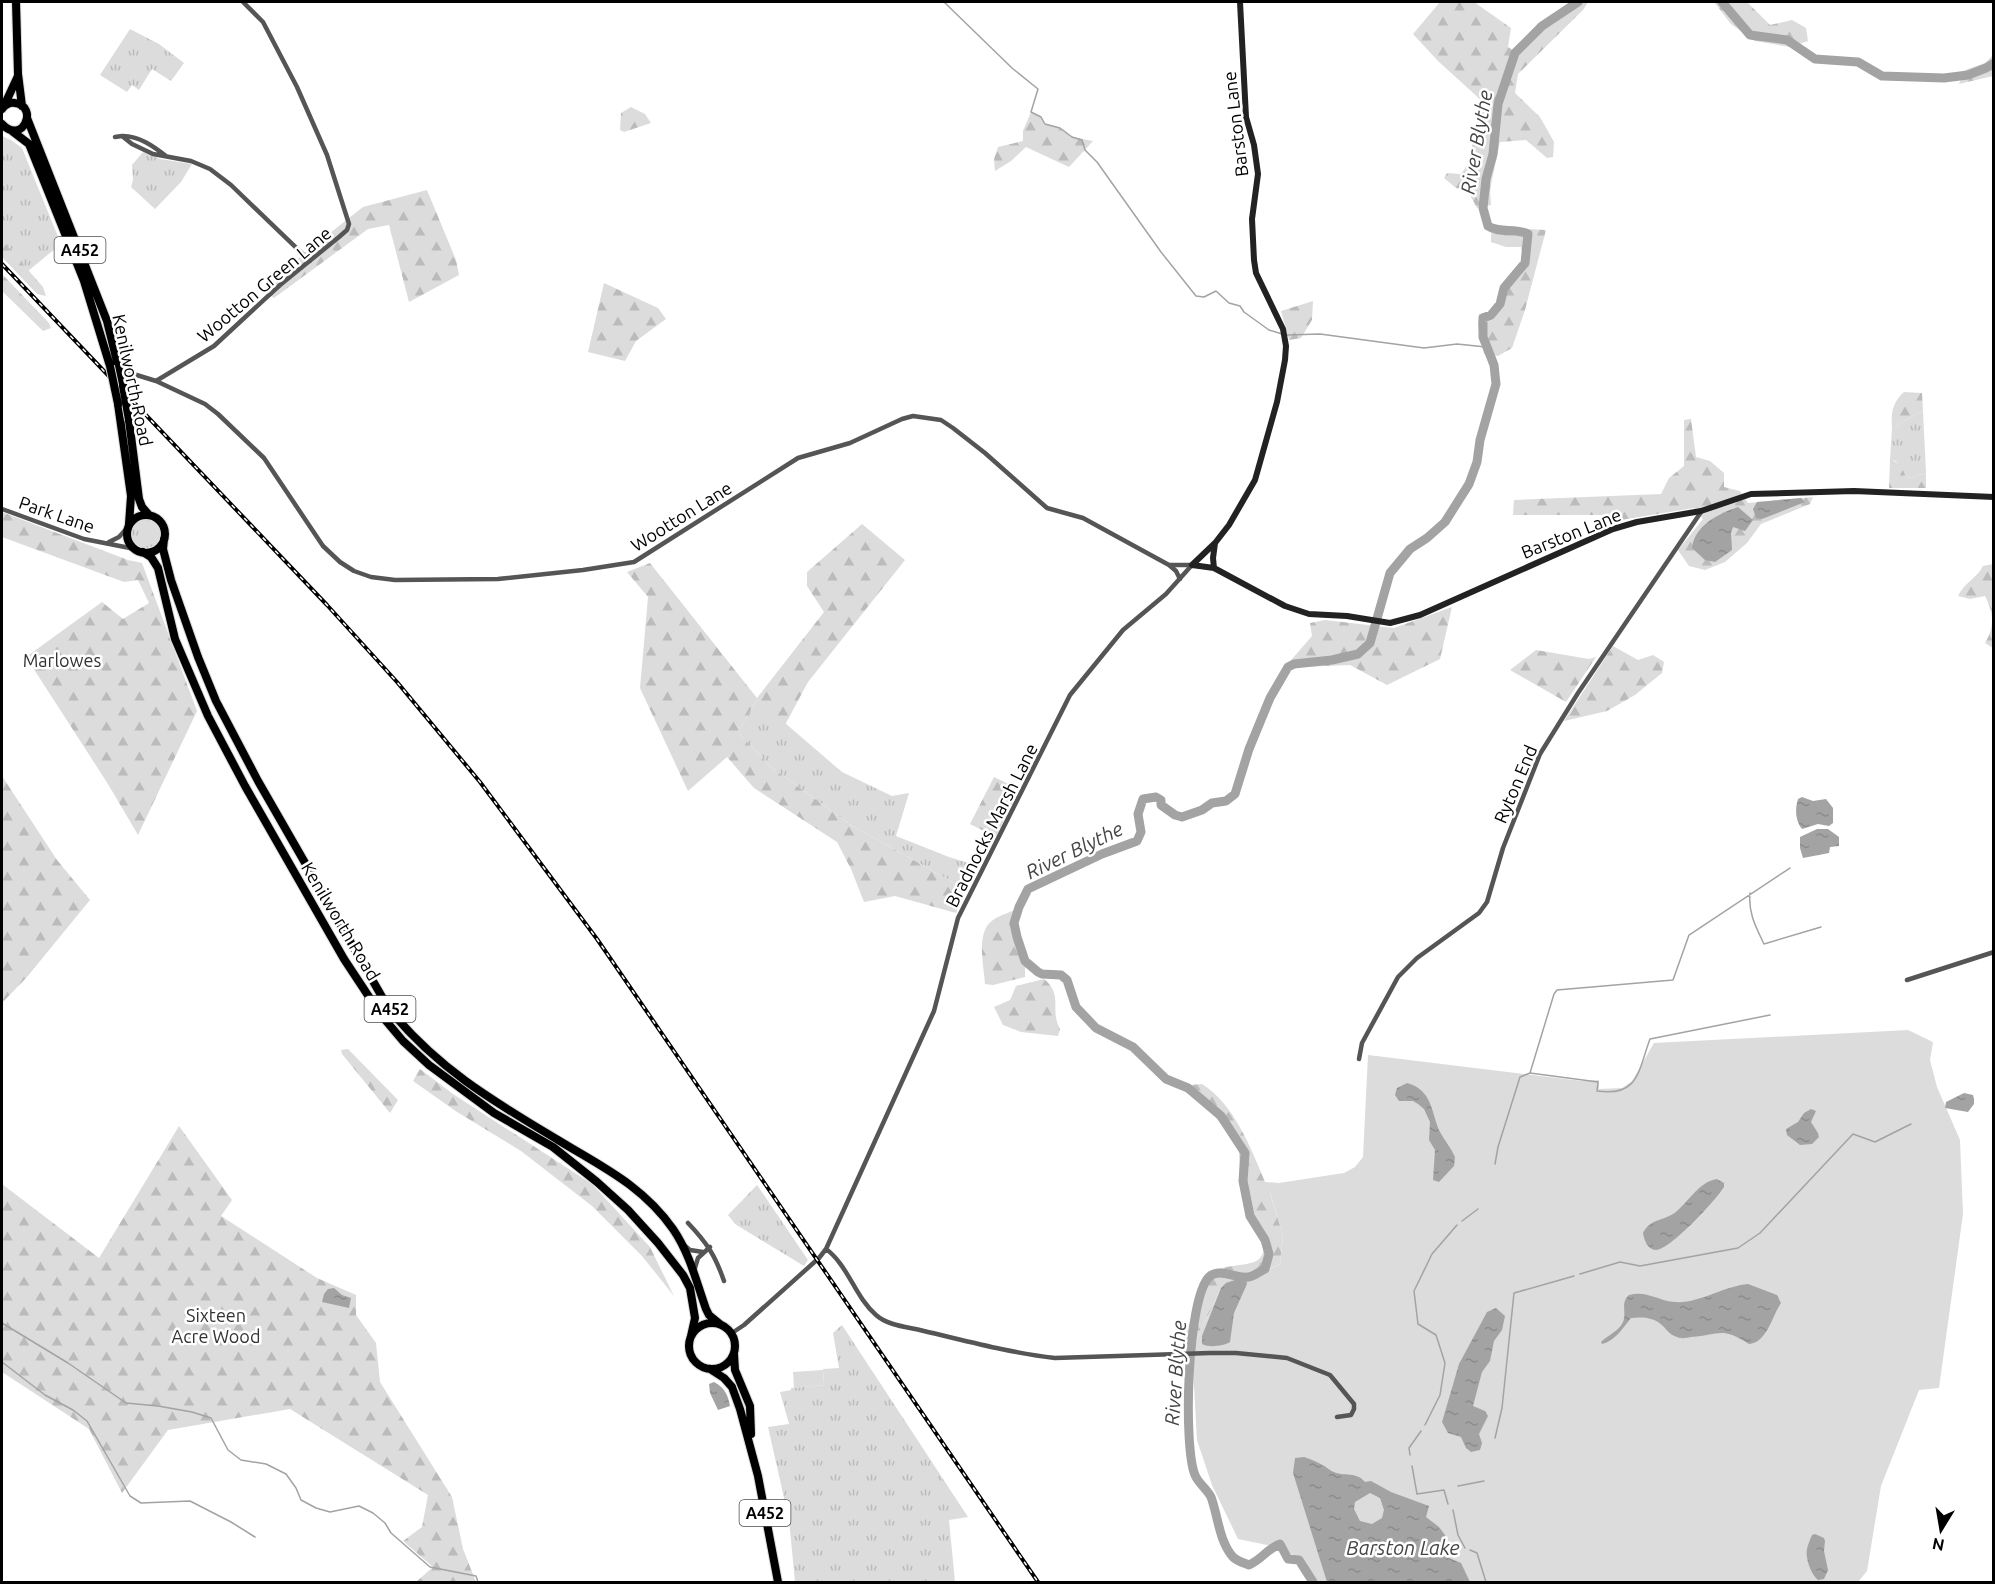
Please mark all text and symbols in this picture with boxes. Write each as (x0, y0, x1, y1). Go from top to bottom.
street label: Barston Lane (1219, 70, 1251, 178)
water label: River Blythe (1456, 88, 1496, 196)
street label: Wootton Green Lane (193, 222, 335, 346)
road number: A452 (54, 237, 106, 263)
street label: Kenilworth Road (109, 312, 157, 448)
street label: Wootton Lane (627, 477, 735, 555)
street label: Park Lane (17, 492, 97, 536)
street label: Barston Lane (1518, 504, 1624, 562)
park label: Marlowes (23, 650, 102, 670)
street label: Bradnocks Marsh Lane (941, 740, 1041, 910)
street label: Ryton End (1490, 742, 1540, 826)
water label: River Blythe (1022, 817, 1126, 883)
street label: Kenilworth Road (298, 858, 384, 984)
road number: A452 (364, 996, 416, 1022)
park label: Sixteen Acre Wood (172, 1305, 260, 1346)
water label: River Blythe (1160, 1320, 1190, 1426)
road number: A452 (740, 1500, 790, 1526)
north arrow (1911, 1500, 1971, 1560)
text: N (1931, 1535, 1946, 1555)
water label: Barston Lake (1346, 1536, 1460, 1559)

